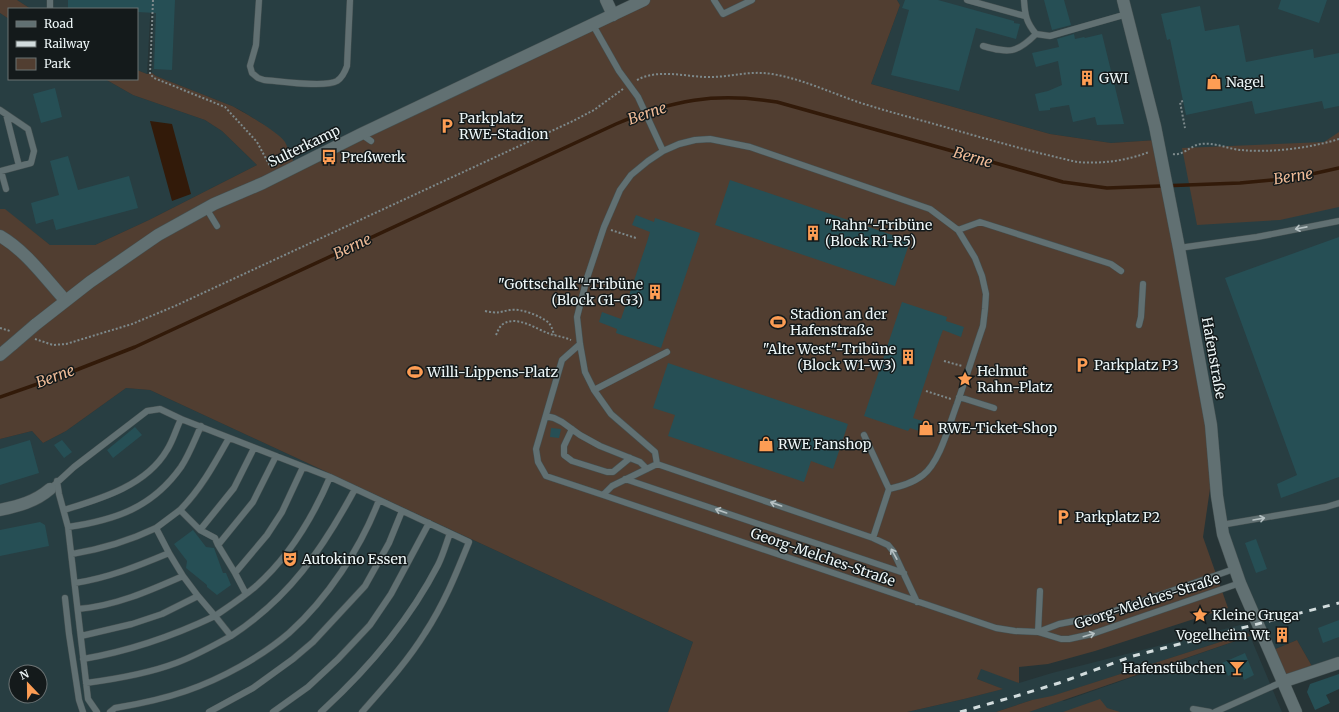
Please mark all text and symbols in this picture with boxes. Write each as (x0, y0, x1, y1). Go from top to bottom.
legend (8, 8, 138, 80)
text: Road (44, 16, 73, 31)
text: Railway (44, 36, 90, 51)
text: Park (44, 56, 71, 71)
building icon: GWI (1078, 69, 1096, 87)
place label: GWI (1099, 69, 1128, 87)
shop icon: Nagel (1205, 73, 1223, 91)
place label: Nagel (1226, 73, 1265, 91)
water label: Berne (625, 97, 669, 128)
place label: Parkplatz RWE-Stadion (459, 109, 549, 143)
parking icon: Parkplatz RWE-Stadion (438, 117, 456, 135)
street label: Sulterkamp (265, 121, 343, 171)
water label: Berne (951, 142, 995, 172)
bus stop icon: Preßwerk (320, 148, 338, 166)
place label: Preßwerk (341, 148, 406, 166)
water label: Berne (1272, 163, 1315, 189)
place label: "Rahn"-Tribüne (Block R1-R5) (825, 216, 932, 250)
building icon: "Rahn"-Tribüne (Block R1-R5) (804, 224, 822, 242)
one-way arrow (1295, 225, 1308, 233)
water label: Berne (330, 229, 374, 263)
place label: "Gottschalk"-Tribüne (Block G1-G3) (498, 275, 643, 309)
building icon: "Gottschalk"-Tribüne (Block G1-G3) (646, 283, 664, 301)
place label: Stadion an der Hafenstraße (790, 305, 887, 339)
sports icon: Stadion an der Hafenstraße (769, 313, 787, 331)
street label: Hafenstraße (1198, 316, 1230, 400)
place label: "Alte West"-Tribüne (Block W1-W3) (763, 340, 896, 374)
building icon: "Alte West"-Tribüne (Block W1-W3) (899, 348, 917, 366)
parking icon: Parkplatz P3 (1073, 356, 1091, 374)
place label: Parkplatz P3 (1094, 356, 1179, 374)
water label: Berne (33, 360, 77, 392)
place label: Helmut Rahn-Platz (977, 362, 1053, 396)
sports icon: Willi-Lippens-Platz (406, 363, 424, 381)
place label: Willi-Lippens-Platz (426, 363, 558, 381)
place icon: Helmut Rahn-Platz (956, 370, 974, 388)
shop icon: RWE-Ticket-Shop (917, 419, 935, 437)
place label: RWE-Ticket-Shop (938, 419, 1057, 437)
shop icon: RWE Fanshop (757, 435, 775, 453)
place label: RWE Fanshop (778, 435, 872, 453)
one-way arrow (771, 500, 783, 508)
one-way arrow (714, 507, 727, 514)
parking icon: Parkplatz P2 (1054, 508, 1072, 526)
place label: Parkplatz P2 (1075, 508, 1160, 526)
one-way arrow (1253, 514, 1266, 522)
street label: Georg-Melches-Straße (748, 524, 898, 590)
one-way arrow (890, 548, 898, 560)
theatre icon: Autokino Essen (281, 550, 299, 568)
place label: Autokino Essen (301, 550, 407, 568)
street label: Georg-Melches-Straße (1072, 569, 1222, 633)
place icon: Kleine Gruga (1191, 606, 1209, 624)
place label: Kleine Gruga (1212, 606, 1300, 624)
place label: Vogelheim Wt (1175, 626, 1271, 644)
building icon: Vogelheim Wt (1273, 626, 1291, 644)
one-way arrow (1083, 631, 1096, 638)
place label: Hafenstübchen (1122, 659, 1225, 677)
bar icon: Hafenstübchen (1228, 659, 1246, 677)
north arrow (8, 664, 48, 704)
text: N (18, 666, 31, 683)

